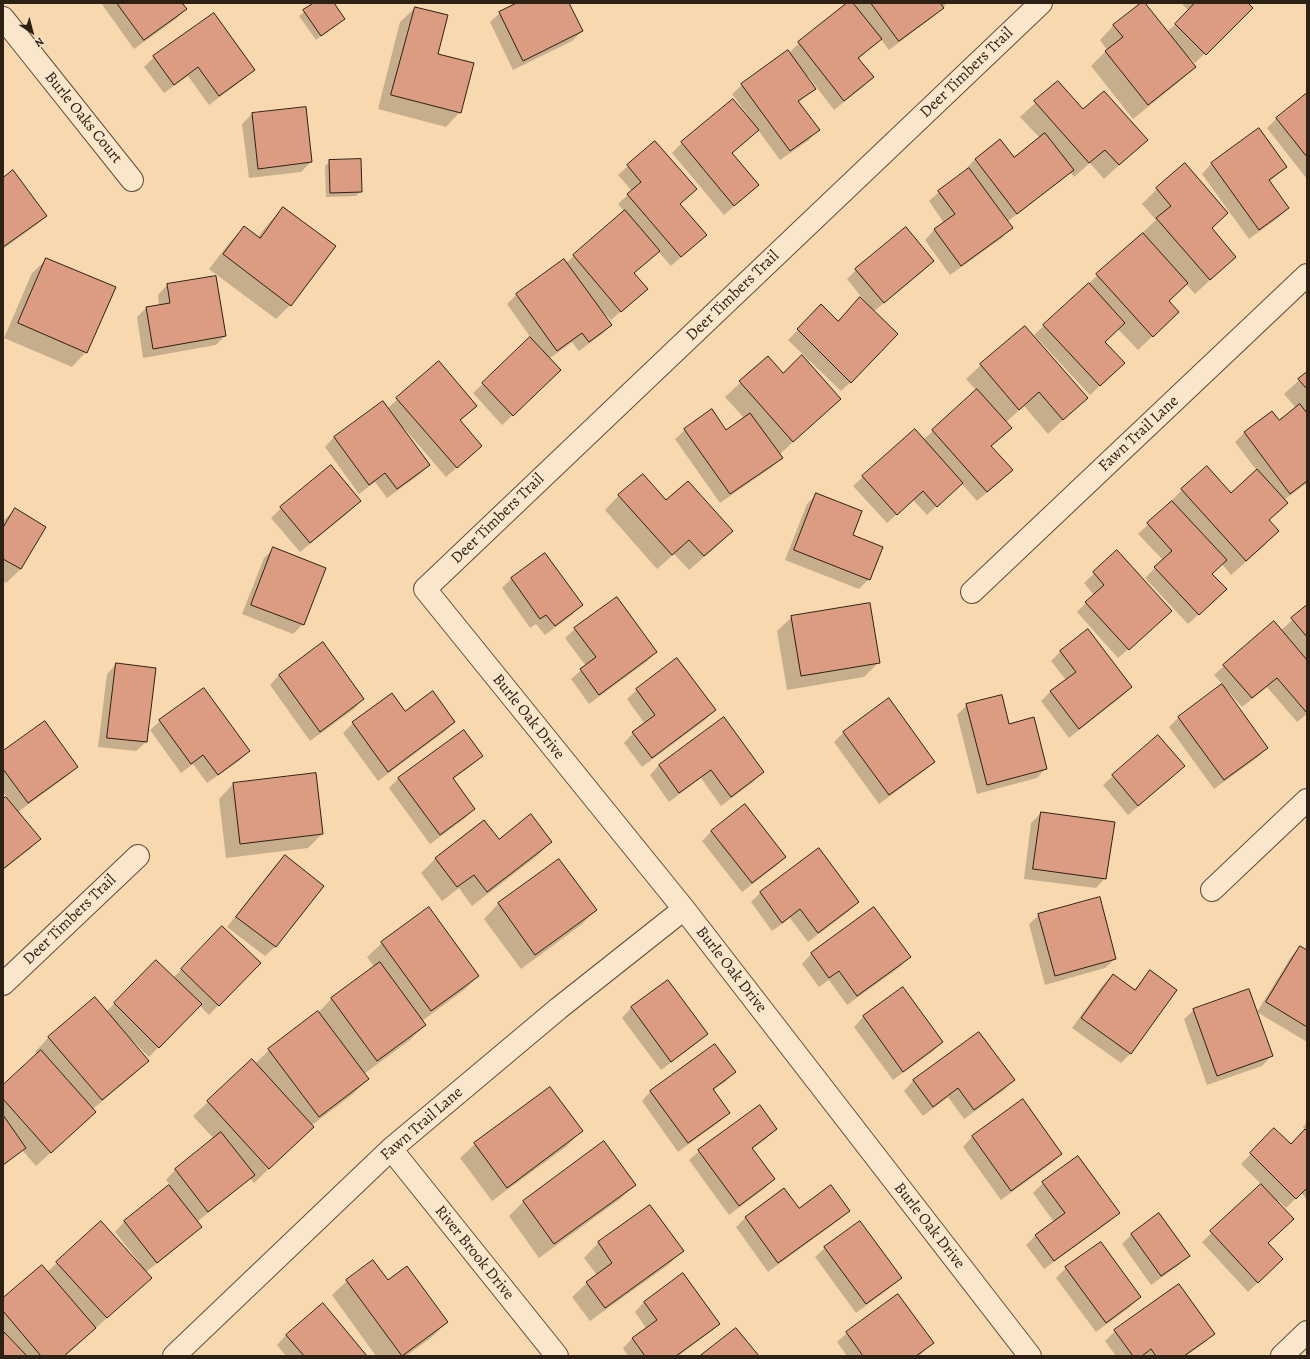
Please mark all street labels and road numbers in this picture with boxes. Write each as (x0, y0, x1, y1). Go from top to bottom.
street label: Deer Timbers Trail (916, 24, 1018, 122)
street label: Burle Oaks Court (40, 68, 126, 168)
street label: Deer Timbers Trail (682, 247, 784, 345)
street label: Fawn Trail Lane (1095, 392, 1183, 476)
street label: Deer Timbers Trail (447, 470, 549, 568)
street label: Burle Oak Drive (488, 670, 568, 764)
street label: Deer Timbers Trail (19, 871, 121, 969)
street label: Burle Oak Drive (691, 923, 771, 1017)
street label: Fawn Trail Lane (377, 1083, 467, 1165)
street label: Burle Oak Drive (889, 1179, 969, 1273)
street label: River Brook Drive (430, 1202, 518, 1304)

